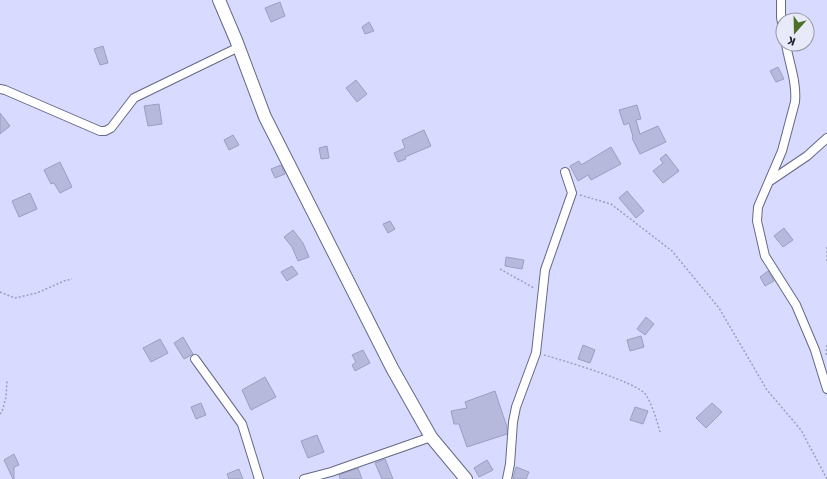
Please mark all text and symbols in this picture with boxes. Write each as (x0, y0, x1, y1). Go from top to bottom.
north arrow (775, 12, 815, 52)
text: K (785, 33, 797, 48)

